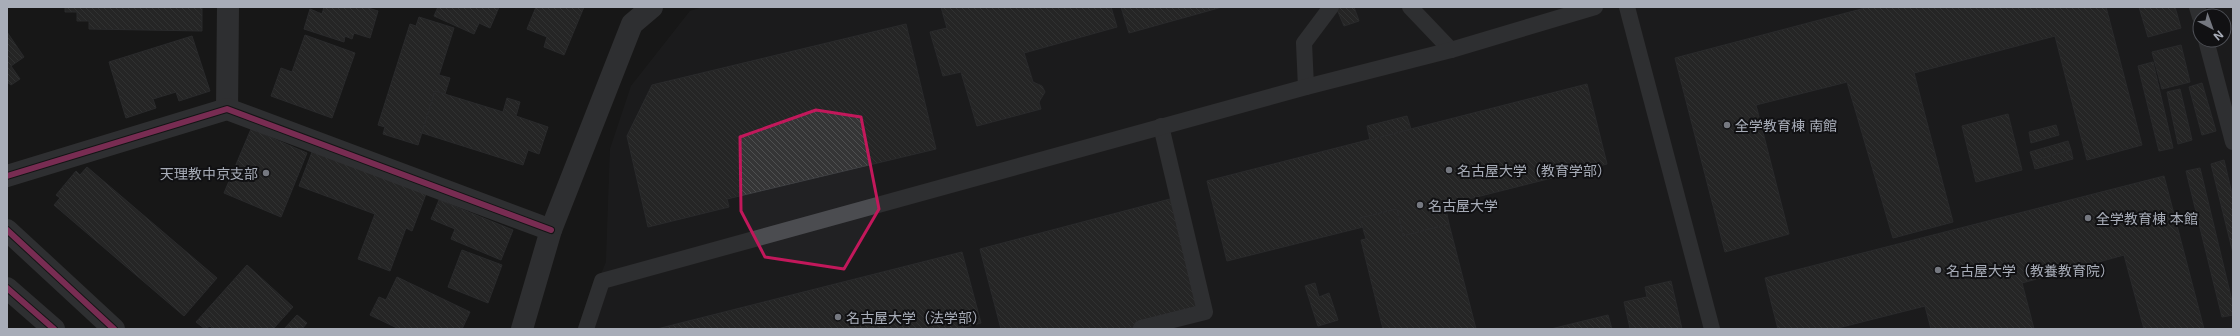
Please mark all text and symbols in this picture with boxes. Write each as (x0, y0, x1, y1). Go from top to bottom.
north arrow (2192, 8, 2232, 48)
text: N (2211, 28, 2226, 44)
place label: 全学教育棟 南館 (1735, 117, 1837, 134)
marker: 全学教育棟 南館 (1722, 120, 1732, 130)
place label: 名古屋大学（教育学部） (1457, 162, 1611, 179)
place label: 天理教中京支部 (160, 165, 258, 182)
marker: 名古屋大学（教育学部） (1444, 165, 1454, 175)
marker: 天理教中京支部 (261, 168, 271, 178)
place label: 名古屋大学 (1428, 197, 1498, 214)
marker: 名古屋大学 (1415, 200, 1425, 210)
place label: 全学教育棟 本館 (2096, 210, 2198, 227)
marker: 全学教育棟 本館 (2083, 213, 2093, 223)
place label: 名古屋大学（教養教育院） (1946, 262, 2114, 279)
marker: 名古屋大学（教養教育院） (1933, 265, 1943, 275)
place label: 名古屋大学（法学部） (846, 309, 986, 326)
marker: 名古屋大学（法学部） (833, 312, 843, 322)

